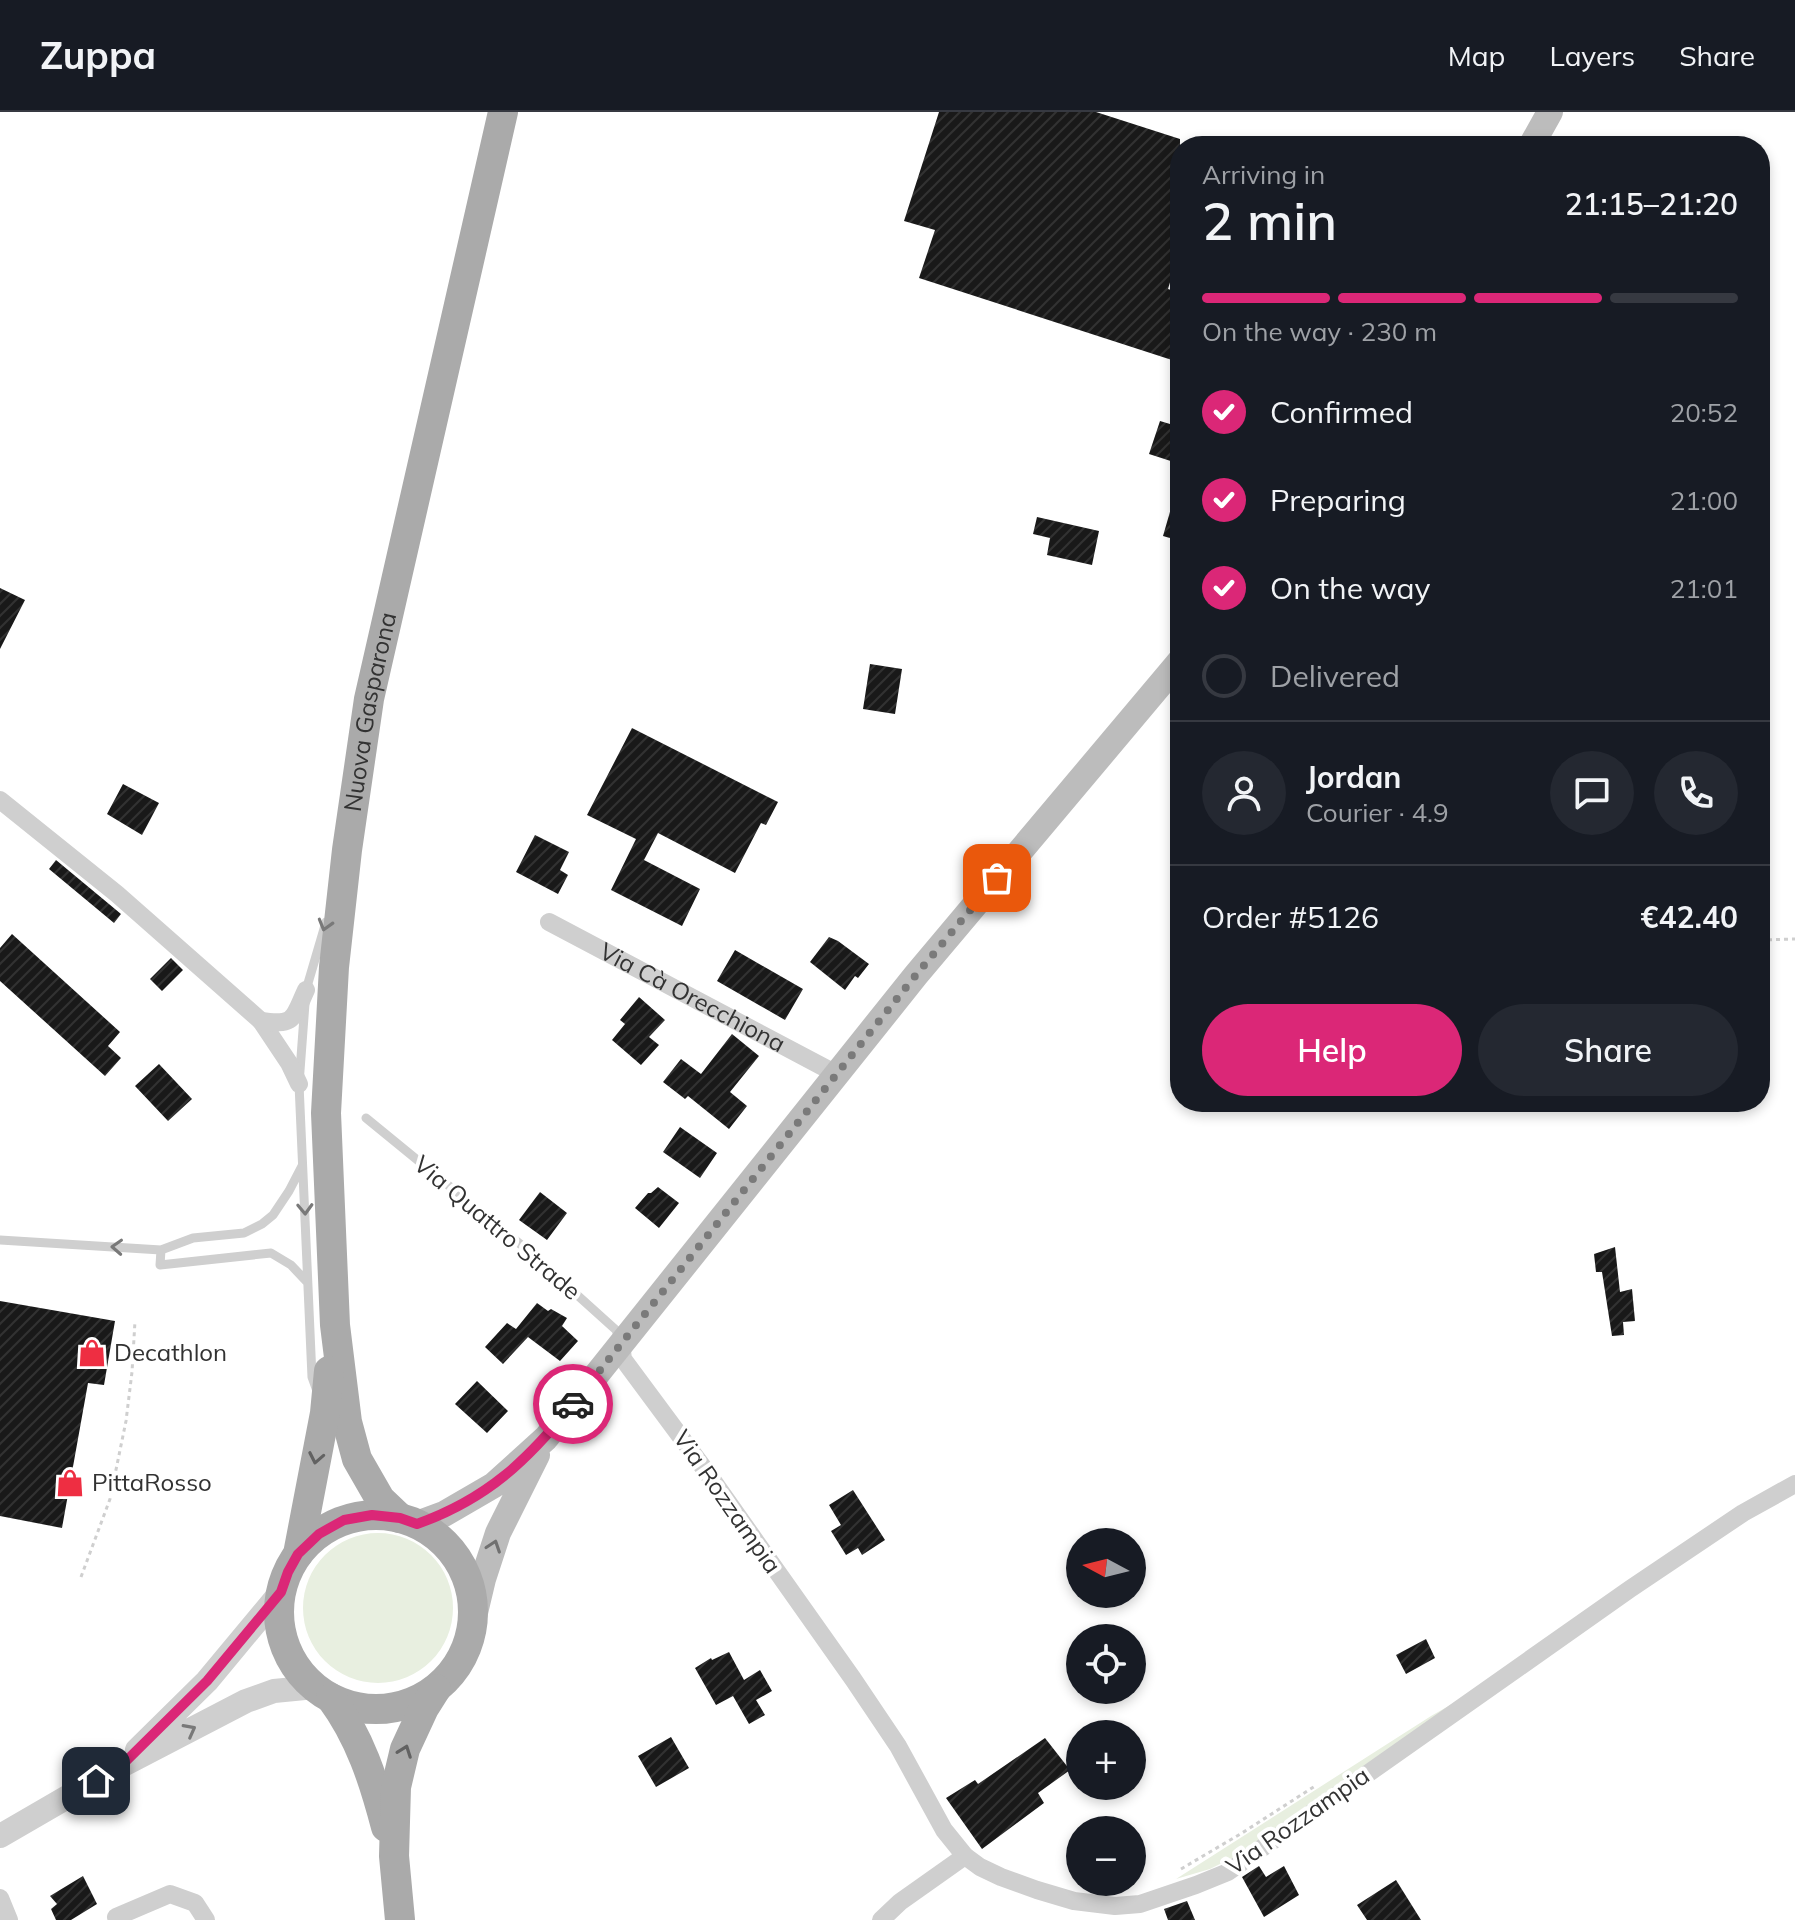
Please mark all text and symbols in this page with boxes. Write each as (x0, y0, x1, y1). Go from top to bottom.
text: Zuppa (40, 31, 156, 79)
text: Map (1448, 38, 1505, 73)
text: Layers (1549, 38, 1635, 73)
text: Share (1679, 38, 1755, 73)
text: Arriving in (1202, 158, 1325, 191)
text: 21:15–21:20 (1565, 185, 1738, 223)
text: 2 min (1202, 188, 1337, 253)
text: On the way · 230 m (1202, 315, 1437, 348)
icon: check (1202, 390, 1246, 434)
text: Confirmed (1270, 393, 1413, 431)
text: 20:52 (1670, 396, 1738, 429)
icon: check (1202, 478, 1246, 522)
text: Preparing (1270, 481, 1406, 519)
text: 21:00 (1670, 484, 1738, 517)
icon: check (1202, 566, 1246, 610)
text: On the way (1270, 569, 1430, 607)
text: 21:01 (1670, 572, 1738, 605)
street label: Nuova Gasparona (337, 609, 402, 813)
text: Delivered (1270, 657, 1400, 695)
button: person (1202, 751, 1286, 835)
button: chat (1550, 751, 1634, 835)
button: phone (1654, 751, 1738, 835)
text: Jordan (1306, 758, 1401, 796)
text: Courier · 4.9 (1306, 796, 1449, 829)
pin (963, 844, 1031, 912)
icon: bag (975, 856, 1019, 900)
text: Order #5126 (1202, 898, 1379, 936)
text: €42.40 (1641, 898, 1738, 936)
one-way arrow (318, 917, 334, 931)
street label: Via Cà Orecchiona (595, 935, 791, 1058)
button: Help (1202, 1004, 1462, 1096)
button: Share (1478, 1004, 1738, 1096)
street label: Via Quattro Strade (408, 1149, 587, 1306)
one-way arrow (296, 1203, 313, 1216)
one-way arrow (110, 1239, 123, 1256)
place label: Decathlon (114, 1337, 227, 1367)
shop icon: Decathlon (77, 1338, 107, 1368)
courier (533, 1364, 613, 1444)
icon: car (551, 1382, 595, 1426)
street label: Via Rozzampia (667, 1424, 788, 1579)
one-way arrow (309, 1451, 326, 1465)
place label: PittaRosso (92, 1467, 212, 1497)
shop icon: PittaRosso (55, 1468, 85, 1498)
north arrow (1066, 1528, 1146, 1608)
map controls (1066, 1528, 1146, 1896)
one-way arrow (484, 1540, 500, 1554)
button: locate (1066, 1624, 1146, 1704)
button: + (1066, 1720, 1146, 1800)
one-way arrow (182, 1725, 196, 1740)
one-way arrow (395, 1745, 412, 1759)
pin (62, 1747, 130, 1815)
icon: home (74, 1759, 118, 1803)
street label: Via Rozzampia (1220, 1760, 1375, 1881)
button: − (1066, 1816, 1146, 1896)

